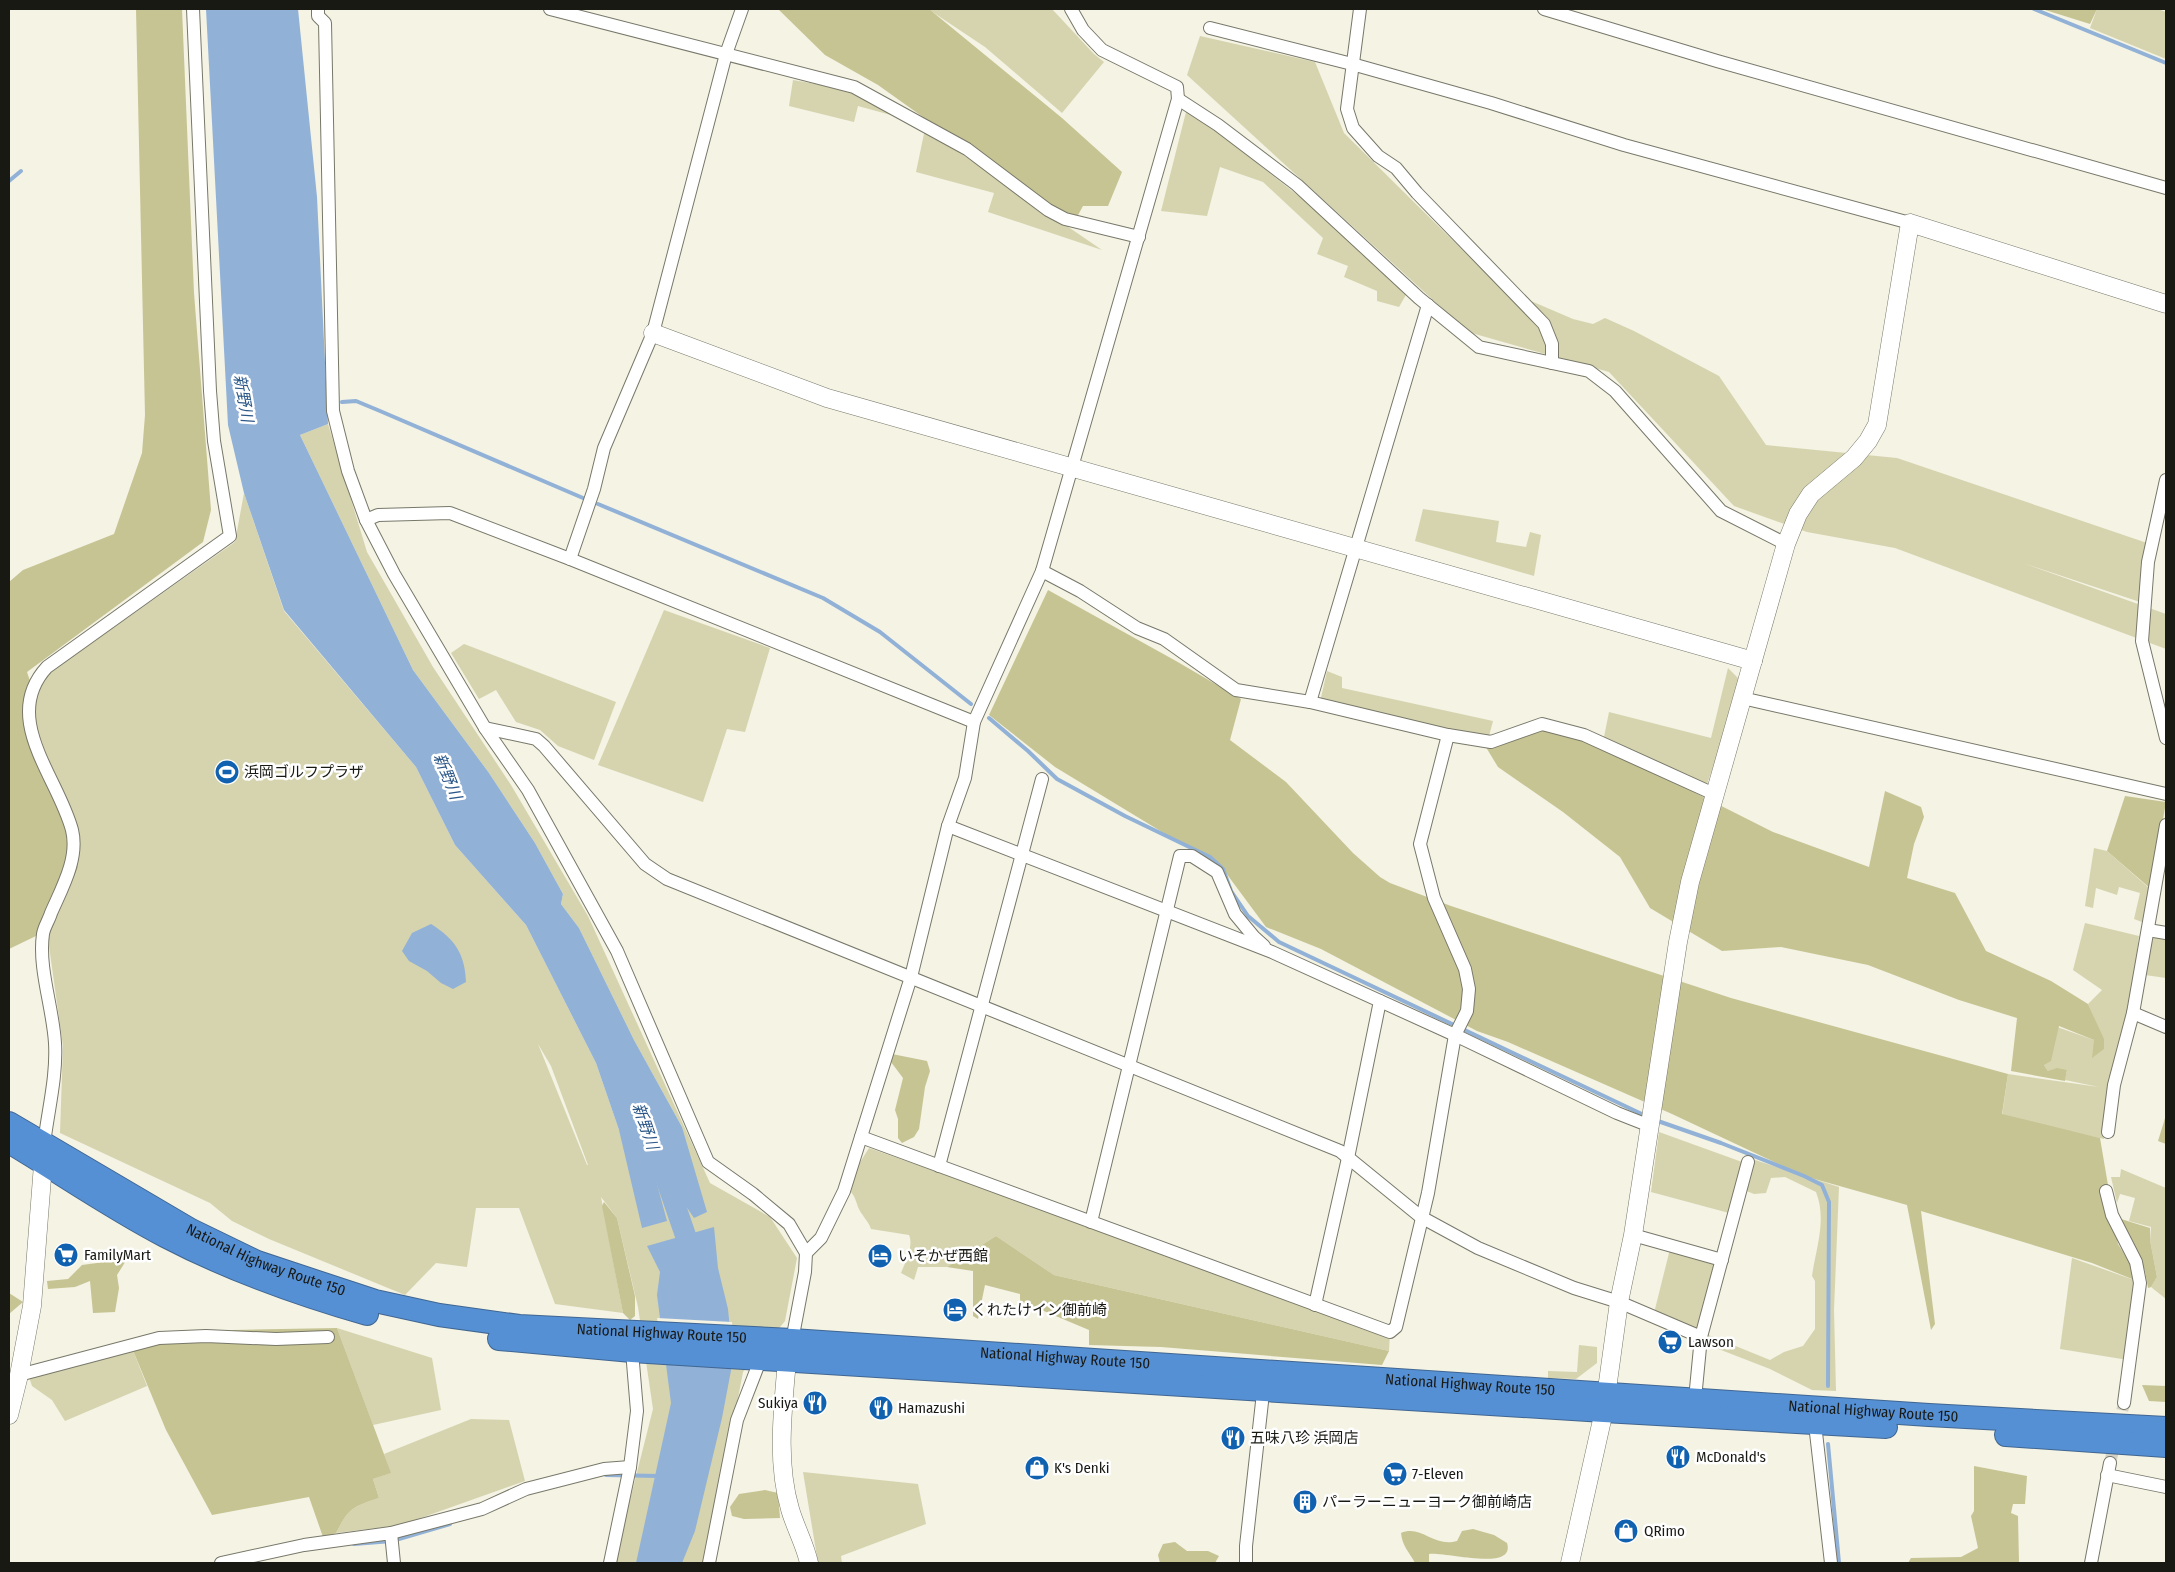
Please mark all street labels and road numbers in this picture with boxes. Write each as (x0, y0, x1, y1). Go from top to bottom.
street label: National Highway Route 150 (183, 1220, 348, 1300)
street label: National Highway Route 150 (576, 1320, 747, 1347)
street label: National Highway Route 150 (979, 1343, 1151, 1373)
street label: National Highway Route 150 (1385, 1370, 1556, 1399)
street label: National Highway Route 150 (1788, 1397, 1959, 1426)

